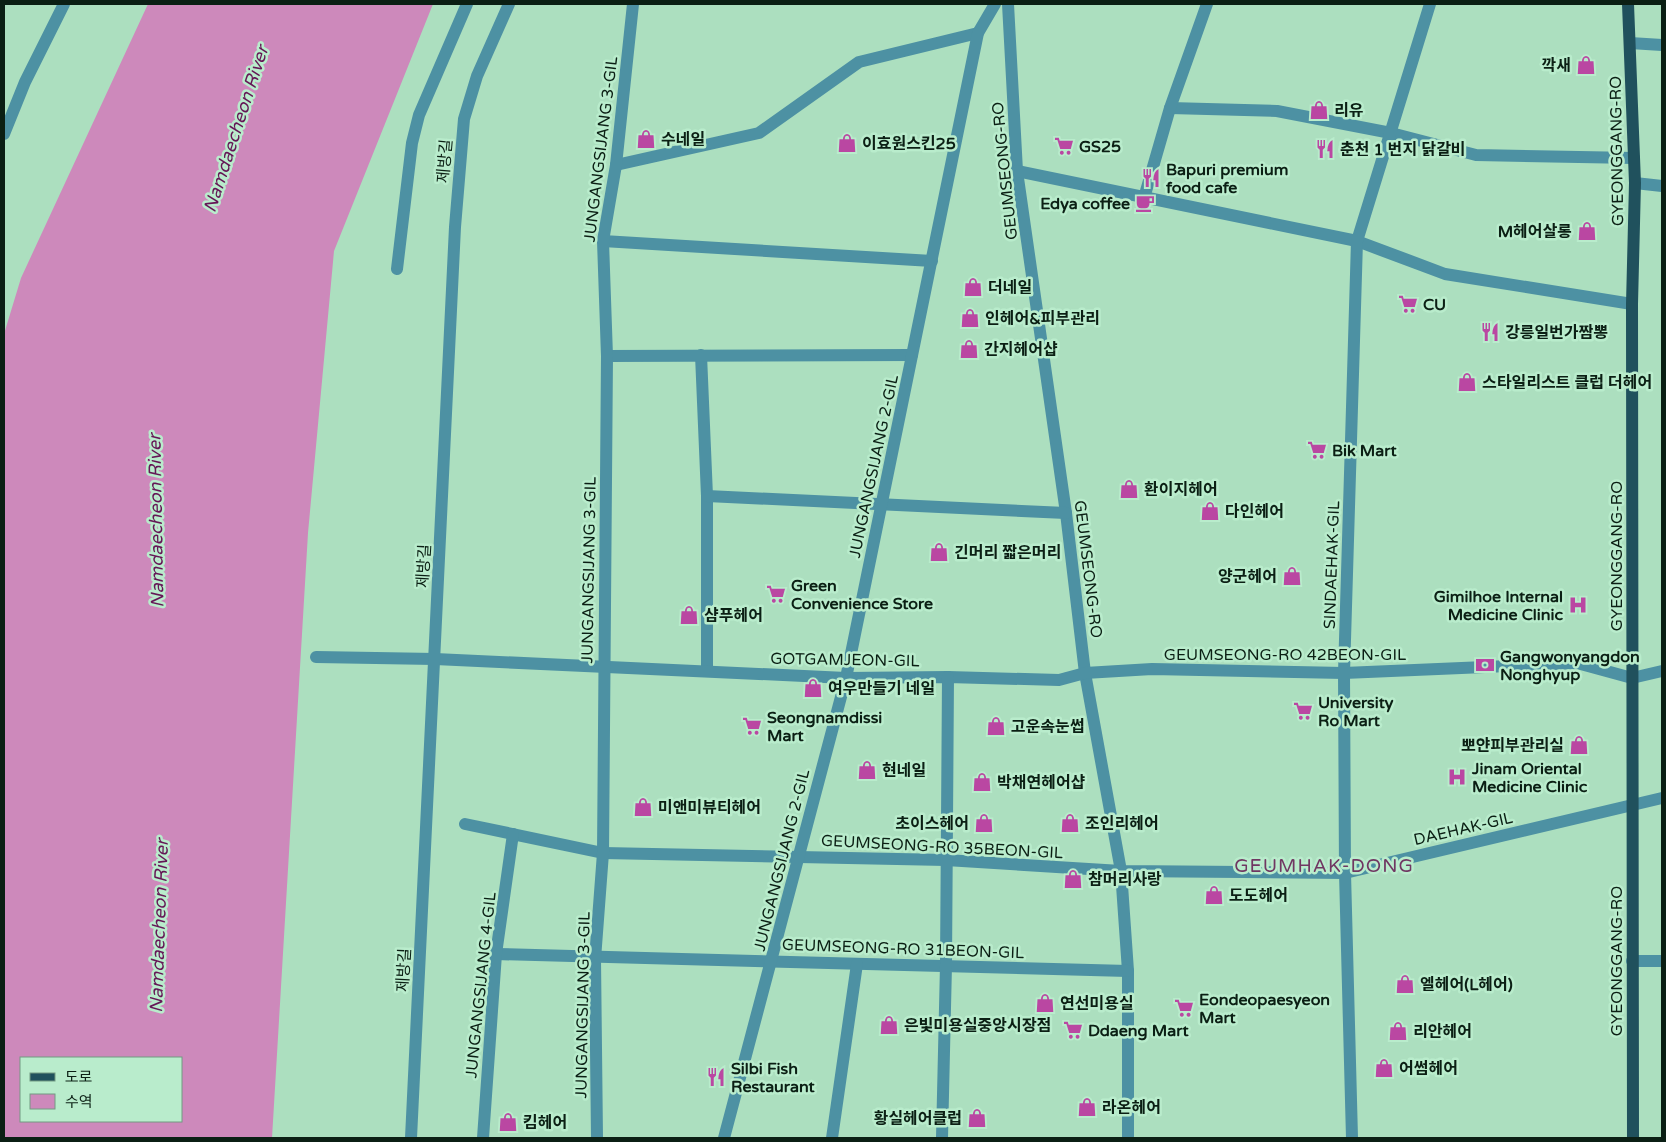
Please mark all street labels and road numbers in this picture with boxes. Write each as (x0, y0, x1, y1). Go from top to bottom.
street label: JUNGANGSIJANG 3-GIL (580, 55, 622, 243)
street label: GYEONGGANG-RO (1606, 76, 1628, 226)
street label: GEUMSEONG-RO (988, 101, 1022, 241)
street label: 제방길 (433, 138, 457, 184)
street label: JUNGANGSIJANG 2-GIL (845, 373, 903, 560)
street label: JUNGANGSIJANG 3-GIL (577, 476, 601, 664)
street label: GYEONGGANG-RO (1607, 481, 1627, 631)
street label: GEUMSEONG-RO (1070, 499, 1106, 639)
street label: SINDAEHAK-GIL (1320, 501, 1344, 630)
street label: 제방길 (413, 543, 435, 589)
street label: GEUMSEONG-RO 42BEON-GIL (1164, 645, 1406, 665)
street label: GOTGAMJEON-GIL (770, 649, 920, 671)
street label: JUNGANGSIJANG 2-GIL (750, 767, 814, 953)
street label: DAEHAK-GIL (1412, 808, 1515, 850)
street label: GEUMSEONG-RO 35BEON-GIL (820, 831, 1064, 863)
street label: GYEONGGANG-RO (1607, 886, 1627, 1036)
street label: JUNGANGSIJANG 4-GIL (461, 891, 501, 1079)
street label: JUNGANGSIJANG 3-GIL (571, 911, 595, 1099)
street label: GEUMSEONG-RO 31BEON-GIL (781, 935, 1024, 963)
street label: 제방길 (393, 947, 415, 993)

